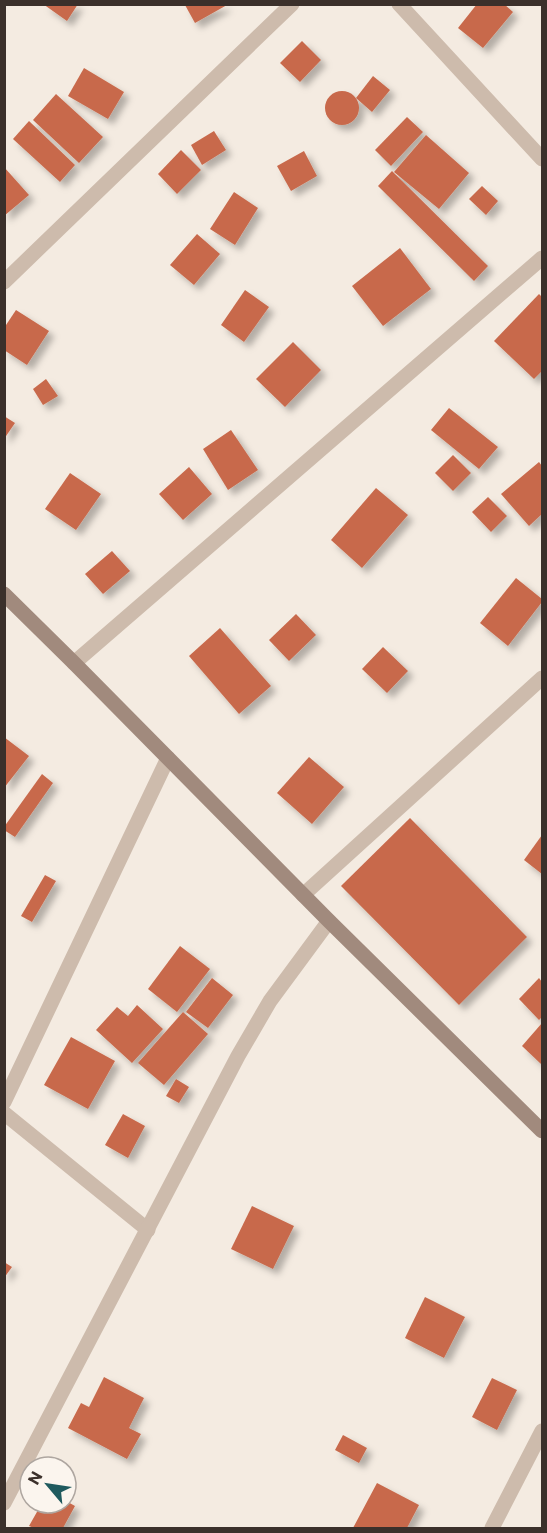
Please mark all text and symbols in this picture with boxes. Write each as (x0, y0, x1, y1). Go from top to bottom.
north arrow (18, 1455, 78, 1515)
text: N (23, 1468, 46, 1487)

